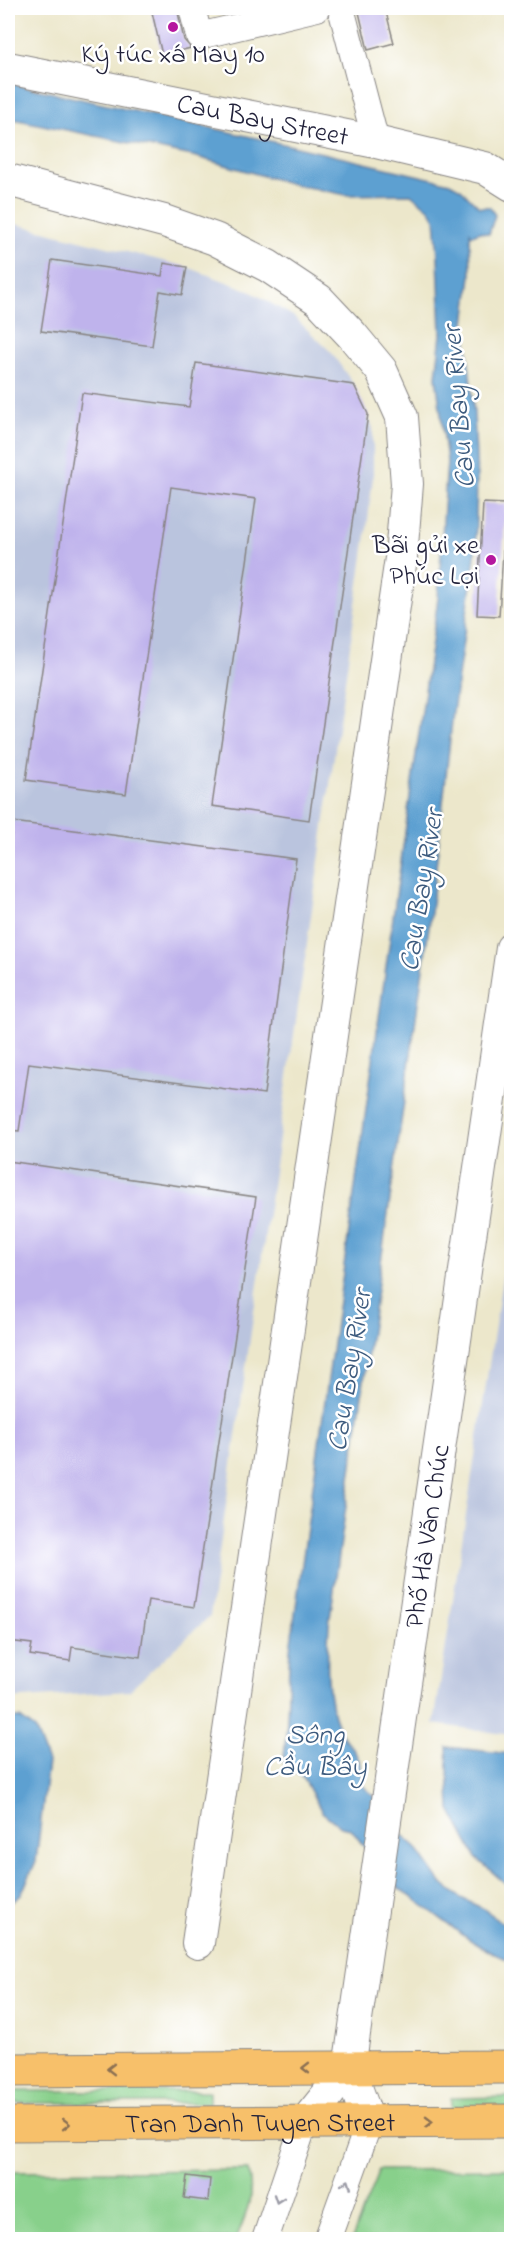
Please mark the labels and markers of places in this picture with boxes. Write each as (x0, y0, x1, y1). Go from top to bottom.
marker: Ký túc xá May 10 (166, 20, 180, 34)
place label: Ký túc xá May 10 (81, 36, 265, 75)
place label: Bãi gửi xe Phúc Lợi (371, 527, 480, 597)
marker: Bãi gửi xe Phúc Lợi (484, 553, 498, 567)

